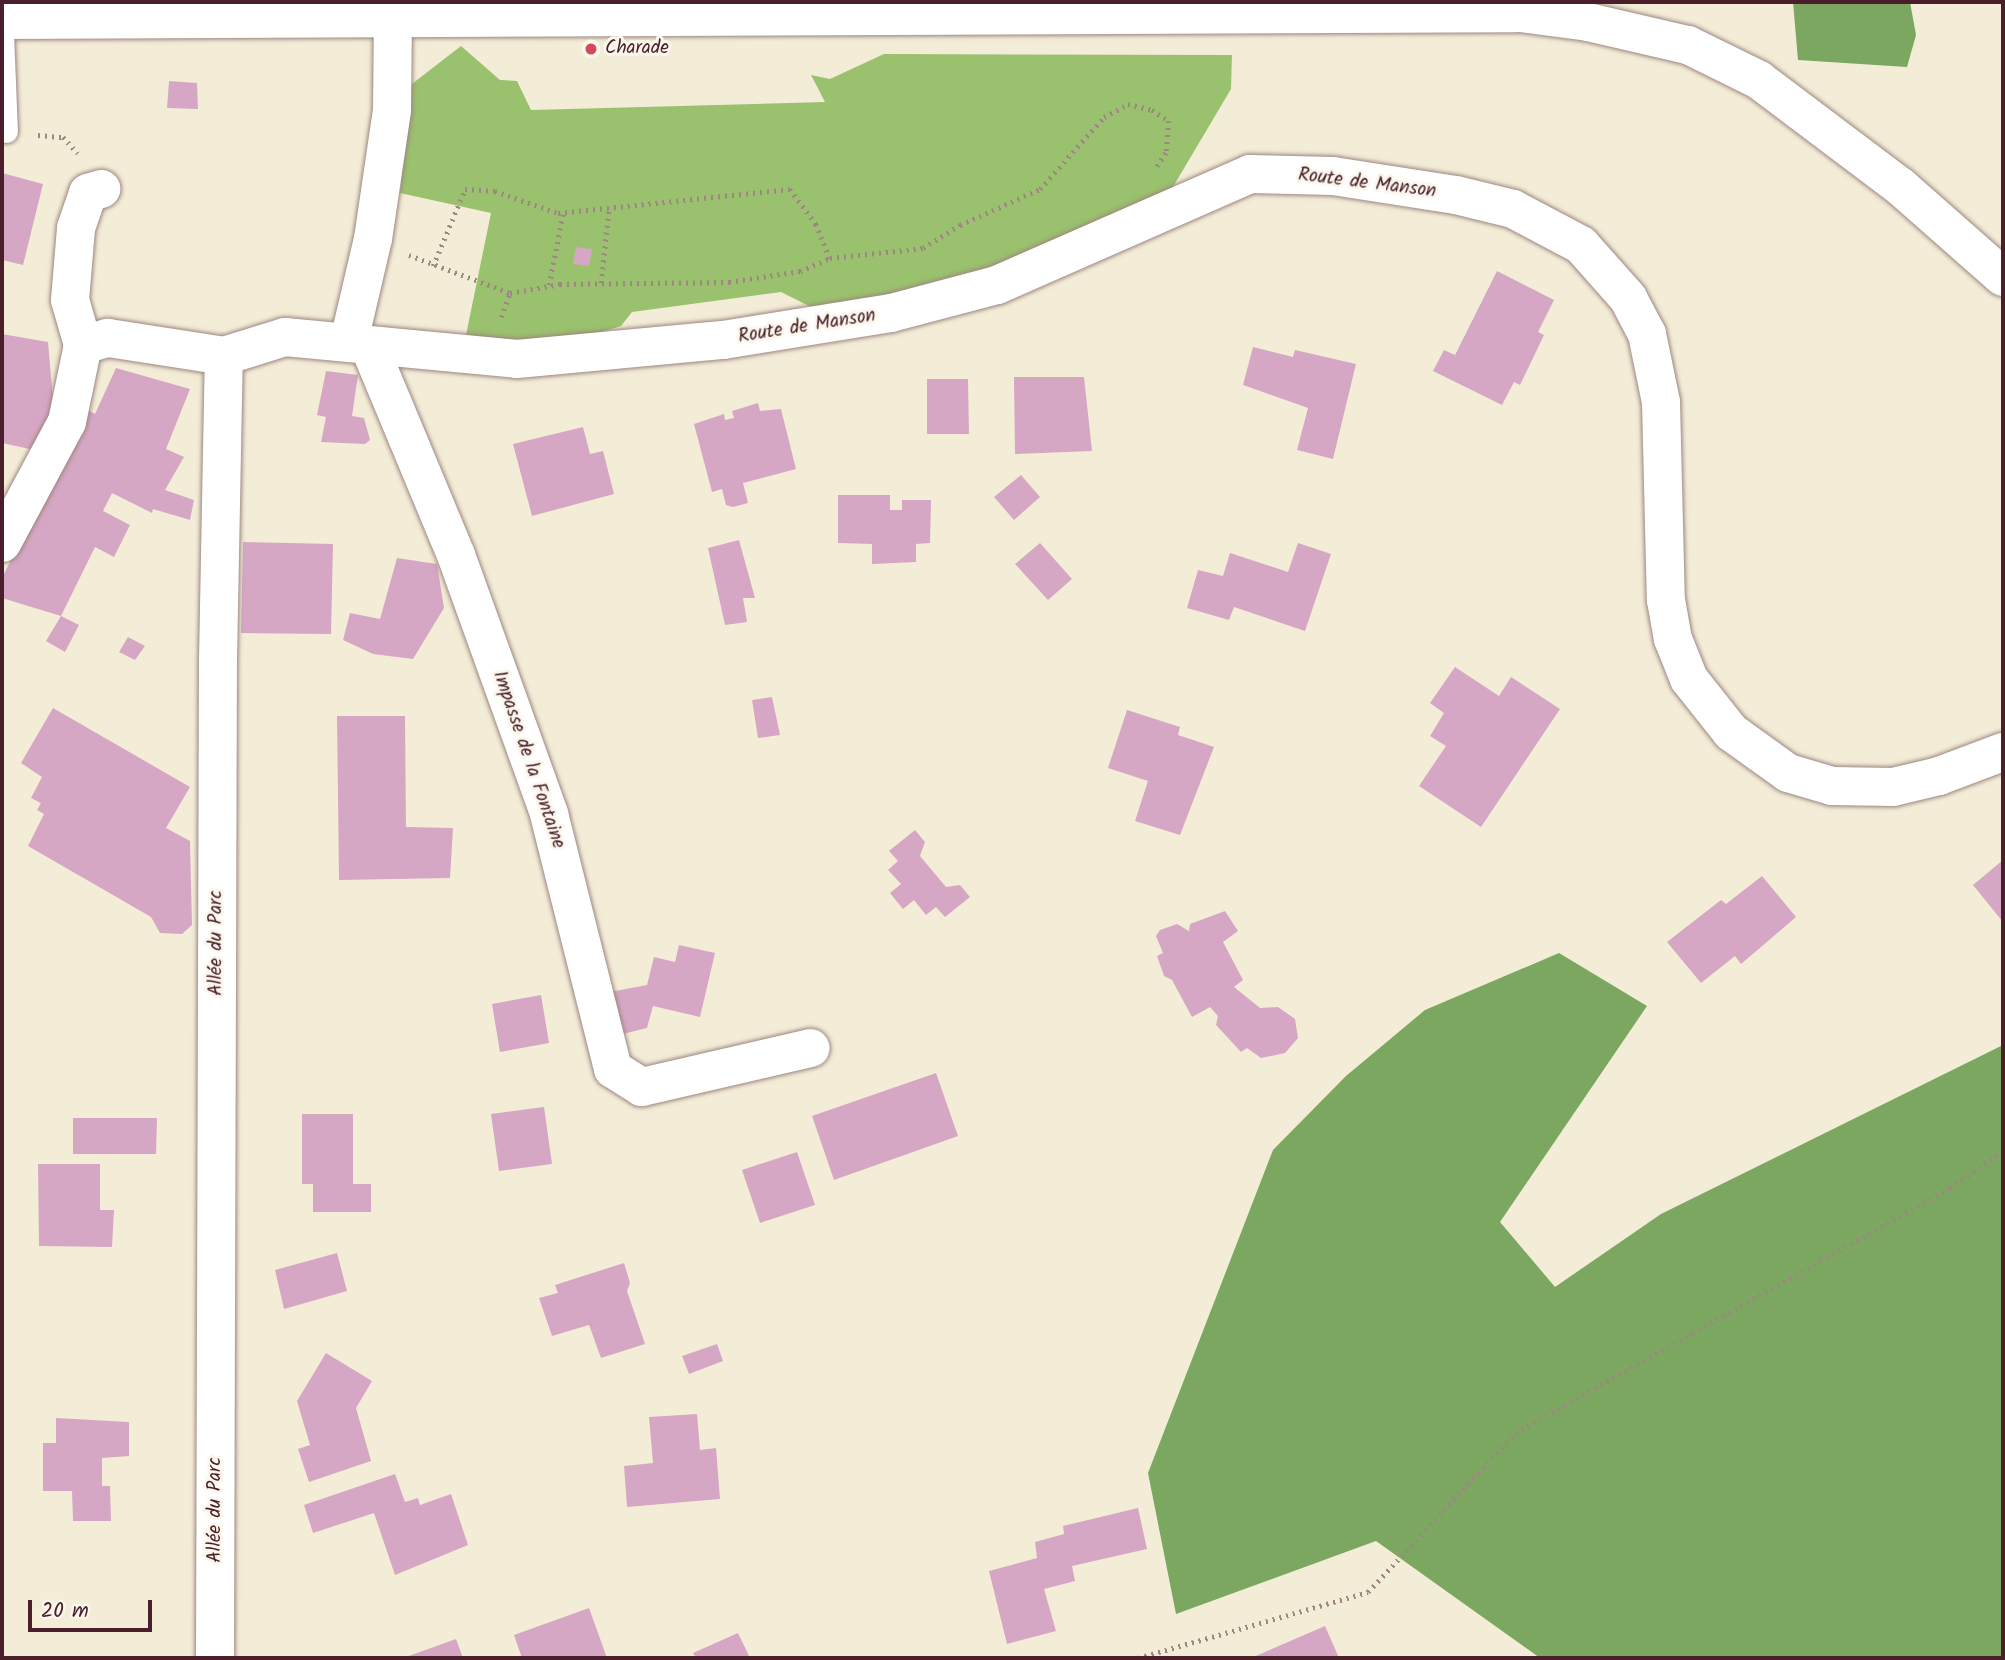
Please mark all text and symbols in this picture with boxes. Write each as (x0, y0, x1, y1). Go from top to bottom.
place label: Charade (605, 38, 669, 60)
marker: Charade (583, 41, 599, 57)
street label: Route de Manson (1297, 164, 1437, 204)
street label: Route de Manson (737, 305, 877, 349)
street label: Impasse de la Fontaine (487, 668, 569, 852)
street label: Allée du Parc (206, 890, 228, 996)
street label: Allée du Parc (205, 1457, 227, 1563)
scale bar (32, 1586, 156, 1630)
text: 20 m (41, 1595, 89, 1628)

